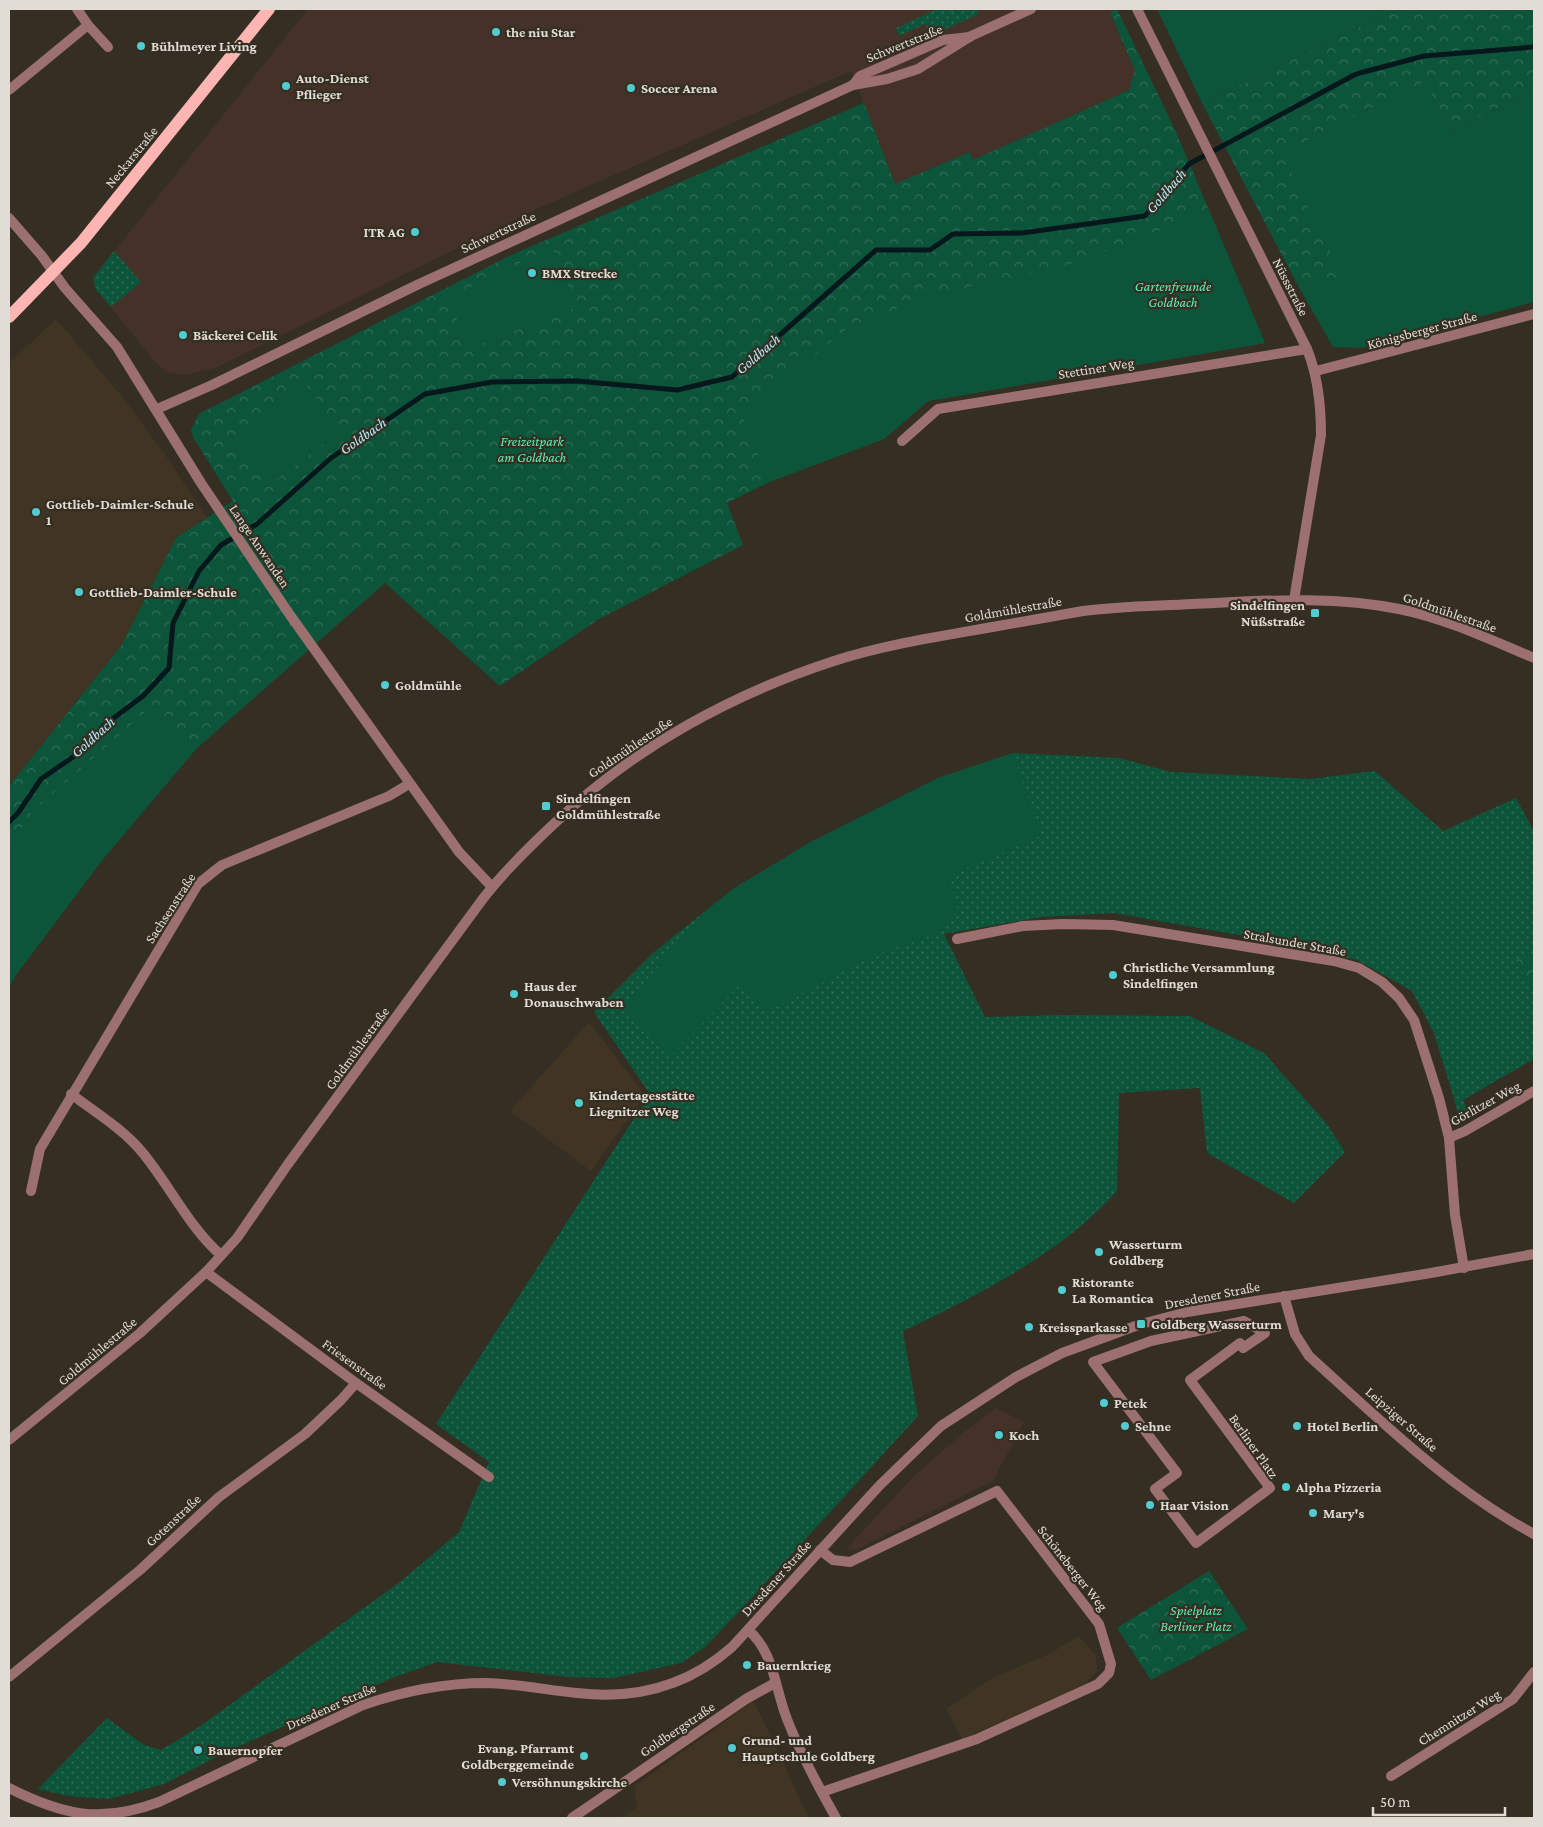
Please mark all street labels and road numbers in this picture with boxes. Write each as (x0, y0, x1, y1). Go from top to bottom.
street label: Schwertstraße (864, 20, 944, 66)
street label: Neckarstraße (101, 123, 161, 191)
street label: Schwertstraße (458, 208, 538, 256)
street label: Nüssstraße (1270, 255, 1312, 319)
street label: Königsberger Straße (1365, 308, 1479, 352)
street label: Stettiner Weg (1057, 354, 1135, 382)
street label: Lange Anwanden (226, 501, 294, 591)
street label: Goldmühlestraße (1401, 588, 1499, 636)
street label: Goldmühlestraße (963, 593, 1063, 625)
street label: Goldmühlestraße (585, 713, 675, 781)
street label: Sachsenstraße (141, 870, 199, 946)
street label: Stralsunder Straße (1242, 925, 1348, 959)
street label: Goldmühlestraße (322, 1004, 392, 1092)
street label: Görlitzer Weg (1447, 1077, 1523, 1129)
street label: Dresdener Straße (1163, 1278, 1261, 1312)
street label: Goldmühlestraße (54, 1313, 140, 1389)
street label: Friesenstraße (320, 1335, 390, 1393)
street label: Leipziger Straße (1363, 1383, 1441, 1455)
street label: Berliner Platz (1226, 1411, 1282, 1481)
street label: Gotenstraße (142, 1491, 204, 1549)
street label: Schöneberger Weg (1035, 1522, 1111, 1614)
street label: Dresdener Straße (738, 1537, 814, 1619)
street label: Dresdener Straße (284, 1679, 378, 1733)
street label: Chemnitzer Weg (1415, 1685, 1503, 1749)
street label: Goldbergstraße (637, 1698, 717, 1760)

